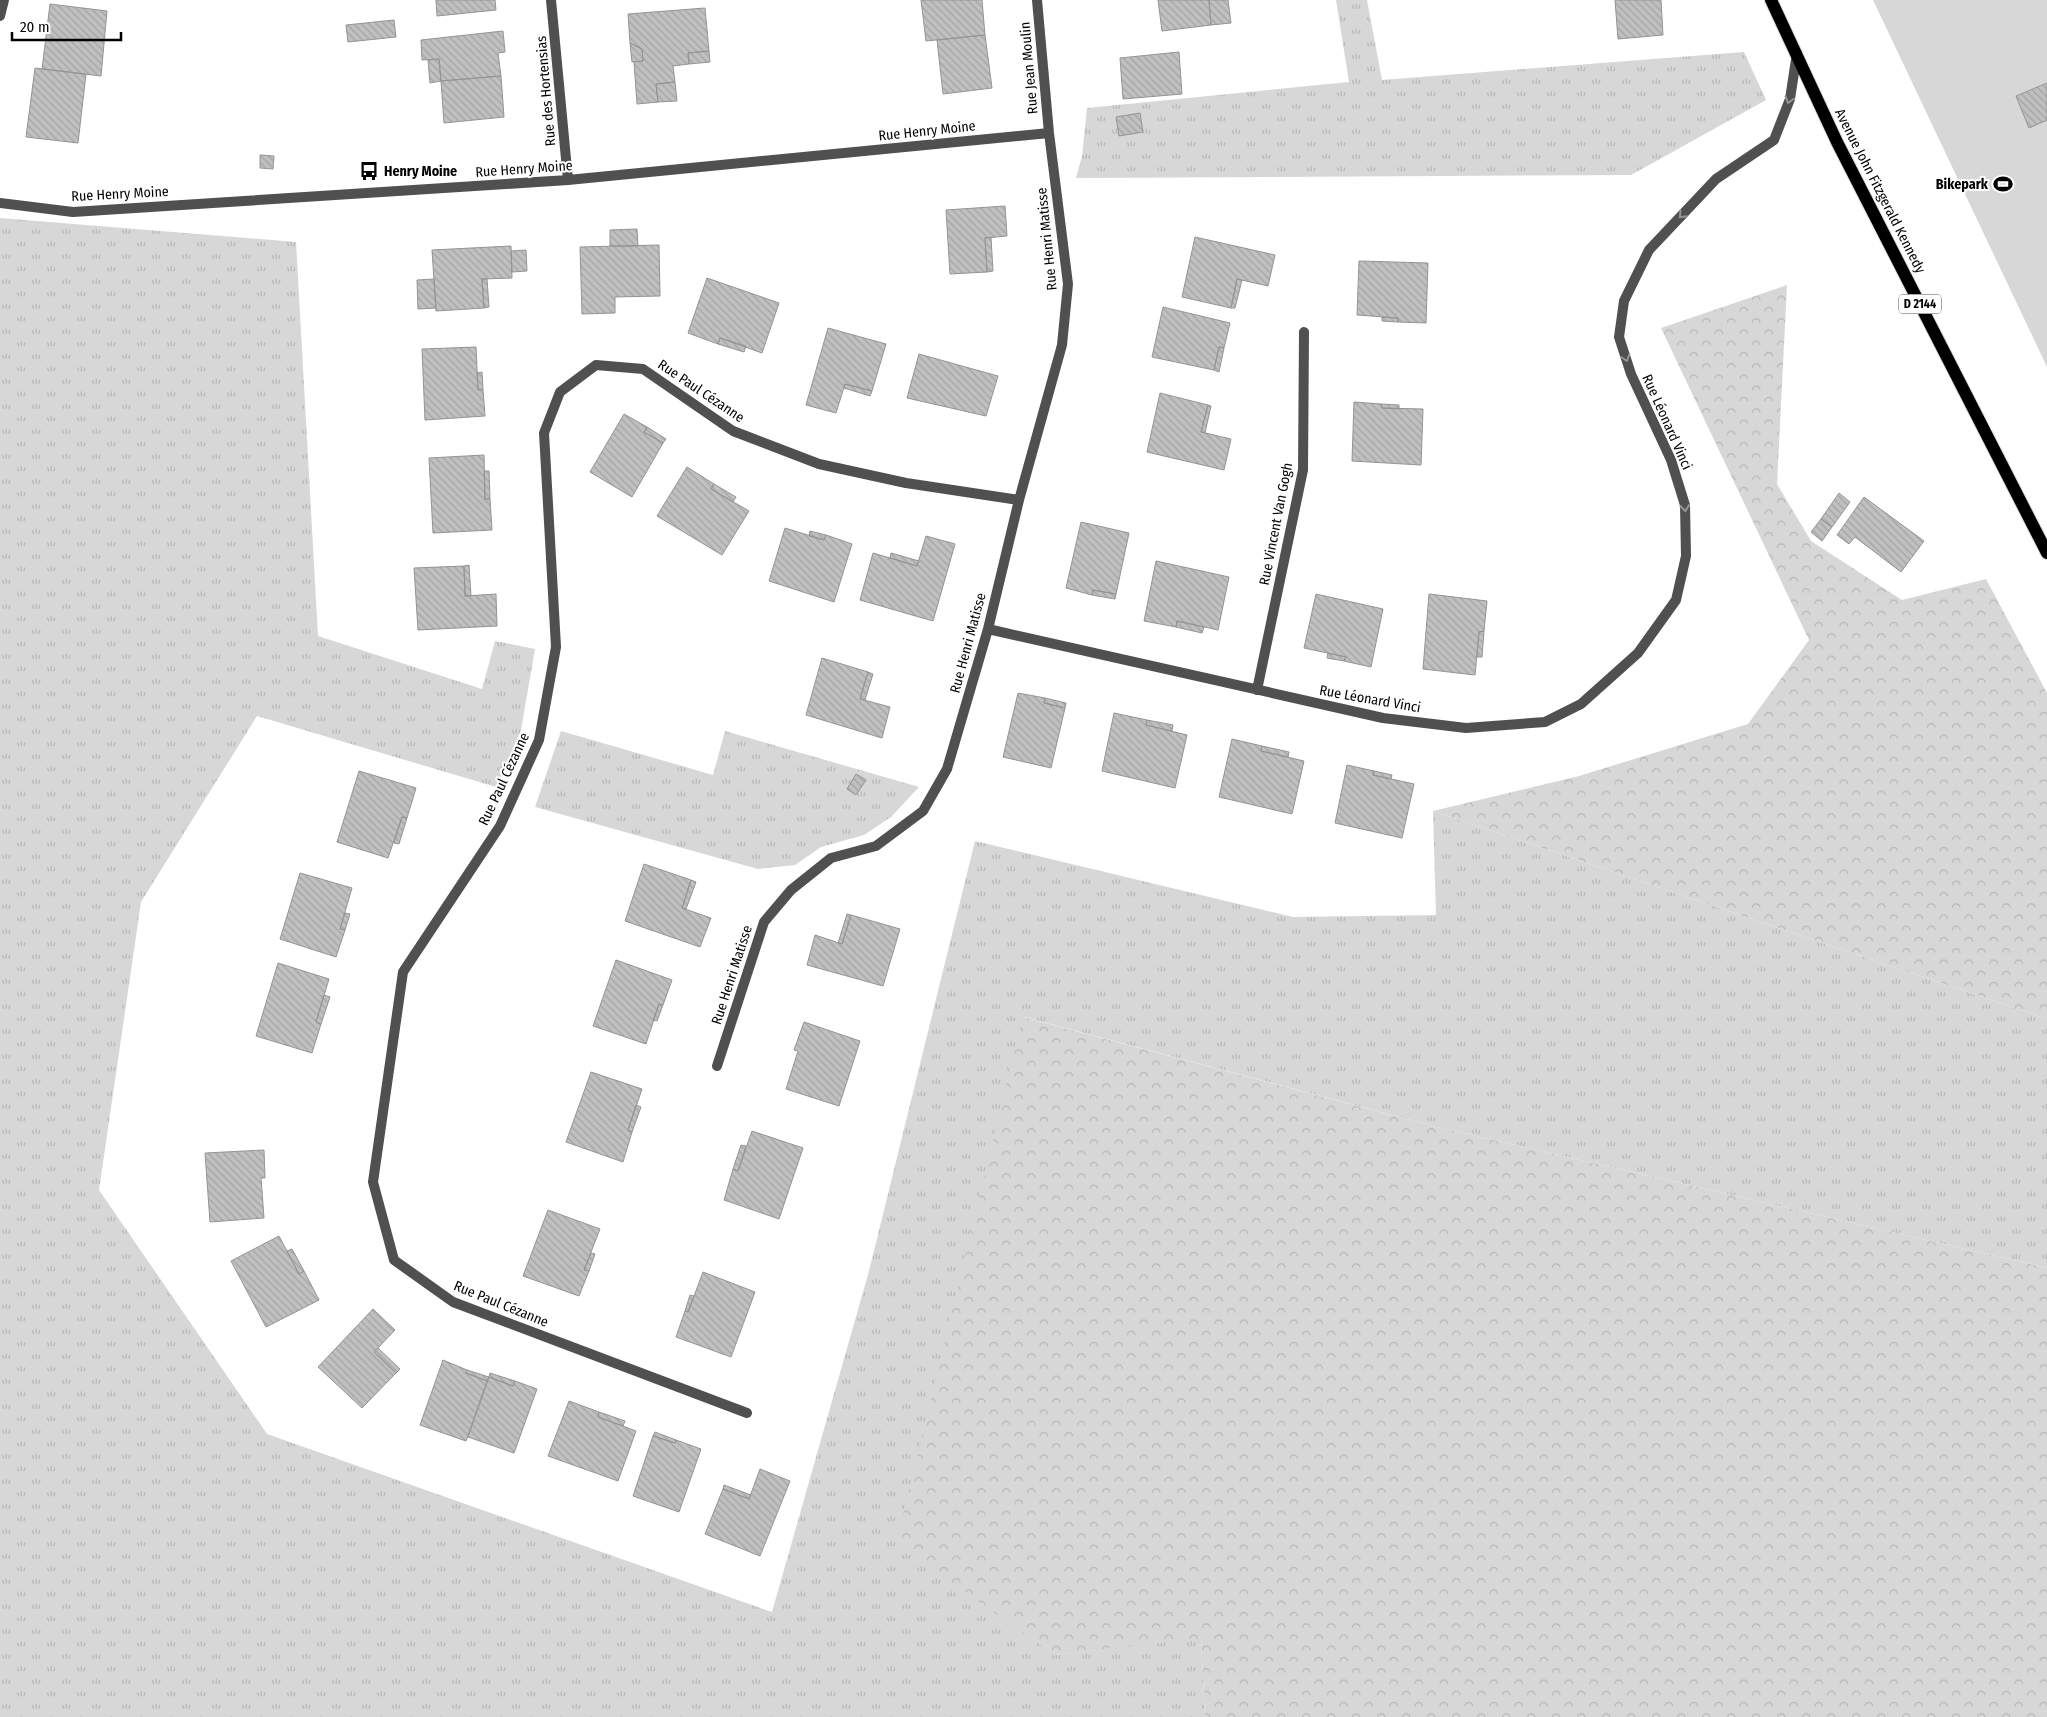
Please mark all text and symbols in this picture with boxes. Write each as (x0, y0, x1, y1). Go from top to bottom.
scale bar (12, 10, 121, 42)
text: 20 m (20, 18, 50, 36)
street label: Rue Jean Moulin (1016, 21, 1042, 115)
street label: Rue des Hortensias (533, 35, 559, 147)
one-way arrow (1784, 96, 1794, 104)
street label: Avenue John Fitzgerald Kennedy (1831, 106, 1929, 277)
street label: Rue Henry Moine (878, 117, 976, 145)
street label: Rue Henry Moine (475, 157, 573, 181)
bus stop icon: Henry Moine (358, 160, 380, 182)
place label: Henry Moine (384, 163, 457, 180)
sports icon: Bikepark (1992, 173, 2014, 195)
place label: Bikepark (1936, 176, 1989, 193)
street label: Rue Henry Moine (71, 183, 169, 205)
street label: Rue Henri Matisse (1033, 187, 1061, 291)
one-way arrow (1679, 210, 1688, 219)
road number: D 2144 (1899, 294, 1941, 314)
one-way arrow (1620, 353, 1630, 362)
street label: Rue Paul Cézanne (655, 356, 747, 426)
street label: Rue Léonard Vinci (1638, 372, 1696, 472)
street label: Rue Vincent Van Gogh (1256, 461, 1296, 587)
one-way arrow (1679, 505, 1690, 513)
street label: Rue Henri Matisse (946, 591, 990, 695)
street label: Rue Léonard Vinci (1318, 682, 1422, 716)
street label: Rue Paul Cézanne (475, 730, 533, 828)
street label: Rue Henri Matisse (708, 923, 756, 1027)
street label: Rue Paul Cézanne (451, 1277, 551, 1331)

